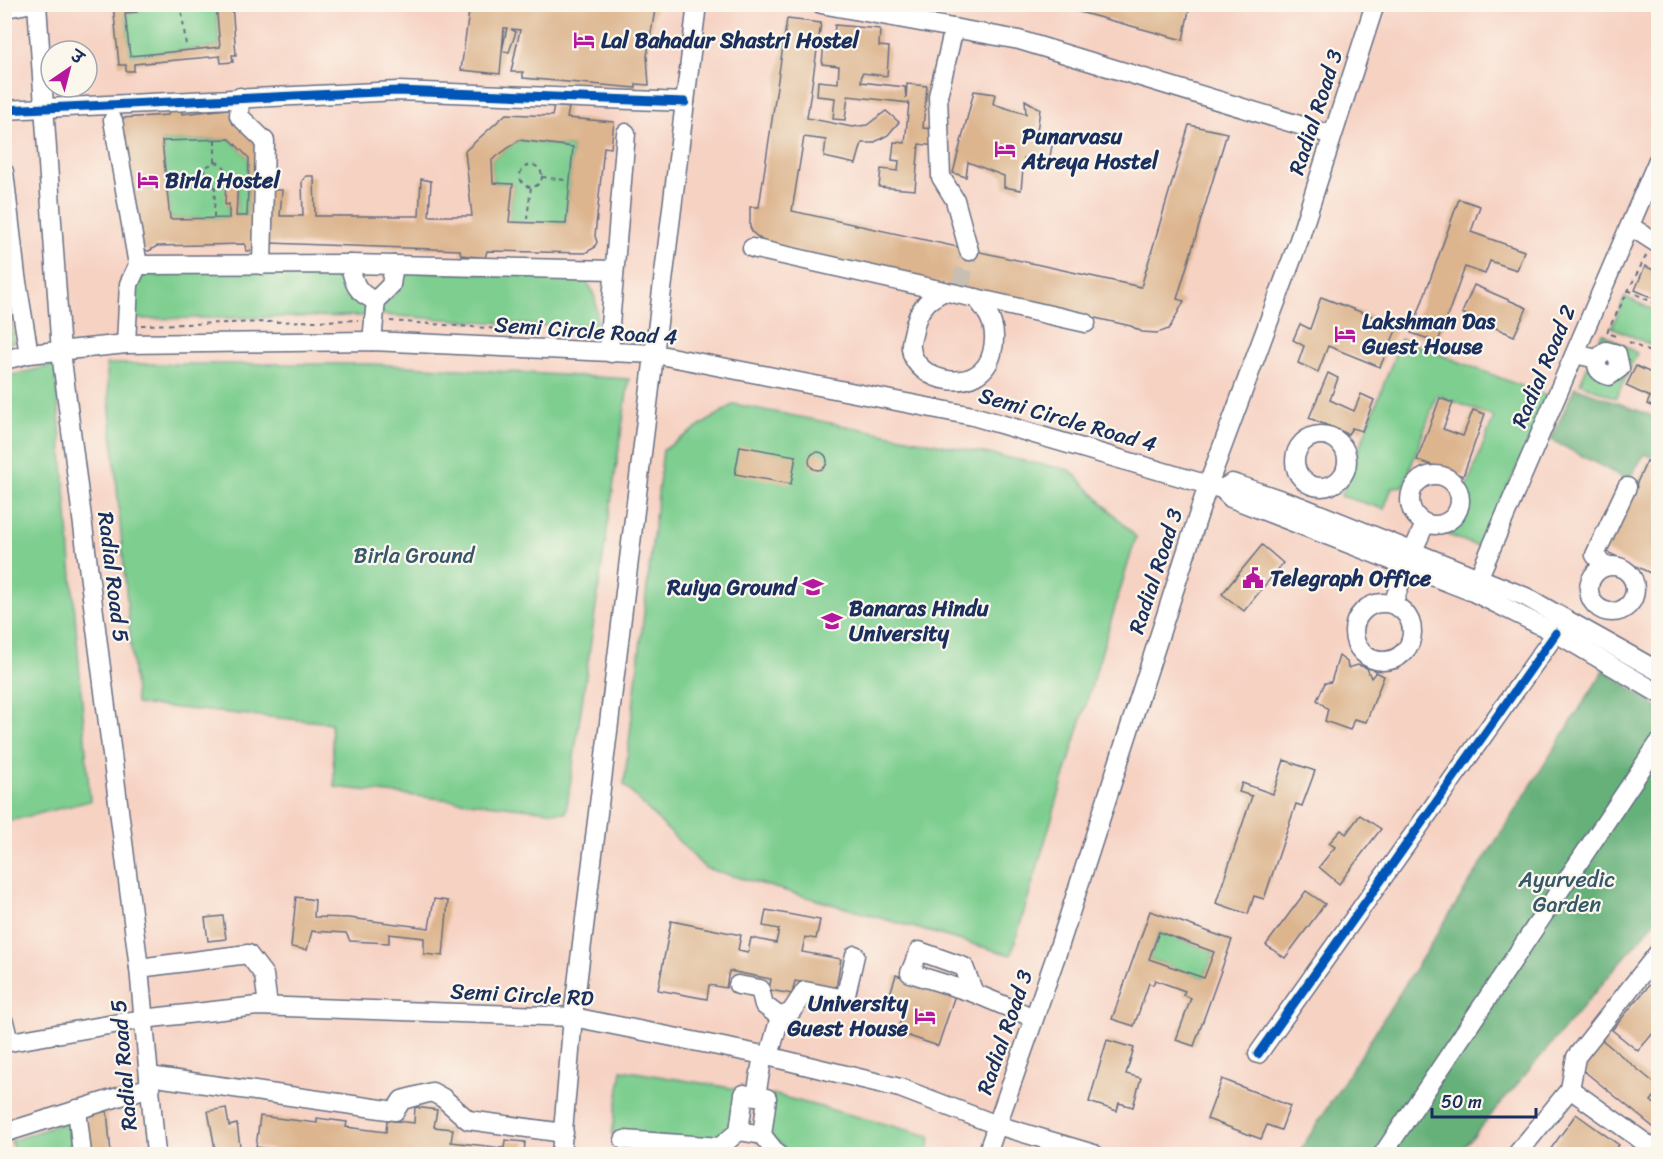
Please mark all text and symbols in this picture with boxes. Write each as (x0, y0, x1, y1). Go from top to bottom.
place label: Lal Bahadur Shastri Hostel (601, 21, 861, 60)
hotel icon: Lal Bahadur Shastri Hostel (572, 28, 596, 52)
north arrow (39, 39, 99, 99)
text: उ (63, 41, 91, 73)
street label: Radial Road 3 (1277, 44, 1354, 180)
place label: Punarvasu Atreya Hostel (1021, 117, 1159, 181)
hotel icon: Punarvasu Atreya Hostel (993, 137, 1017, 161)
place label: Birla Hostel (165, 161, 281, 200)
hotel icon: Birla Hostel (136, 168, 160, 192)
street label: Radial Road 2 (1500, 298, 1587, 434)
place label: Lakshman Das Guest House (1361, 302, 1496, 366)
street label: Semi Circle Road 4 (493, 305, 679, 356)
hotel icon: Lakshman Das Guest House (1333, 322, 1357, 346)
street label: Semi Circle Road 4 (974, 375, 1162, 464)
street label: Radial Road 3 (1117, 503, 1194, 639)
street label: Radial Road 5 (86, 509, 141, 645)
park label: Birla Ground (354, 536, 476, 575)
place label: Telegraph Office (1270, 559, 1432, 598)
public building icon: Telegraph Office (1241, 566, 1265, 590)
place label: Ruiya Ground (666, 568, 798, 607)
school or university icon: Ruiya Ground (801, 575, 825, 599)
place label: Banaras Hindu University (849, 589, 989, 653)
school or university icon: Banaras Hindu University (820, 609, 844, 633)
park label: Ayurvedic Garden (1518, 860, 1615, 924)
street label: Radial Road 3 (965, 964, 1044, 1100)
street label: Semi Circle RD (449, 971, 595, 1018)
place label: University Guest House (786, 984, 909, 1048)
street label: Radial Road 5 (98, 998, 149, 1132)
hotel icon: University Guest House (913, 1004, 937, 1028)
scale bar (1432, 1081, 1536, 1119)
text: 50 m (1441, 1086, 1482, 1118)

